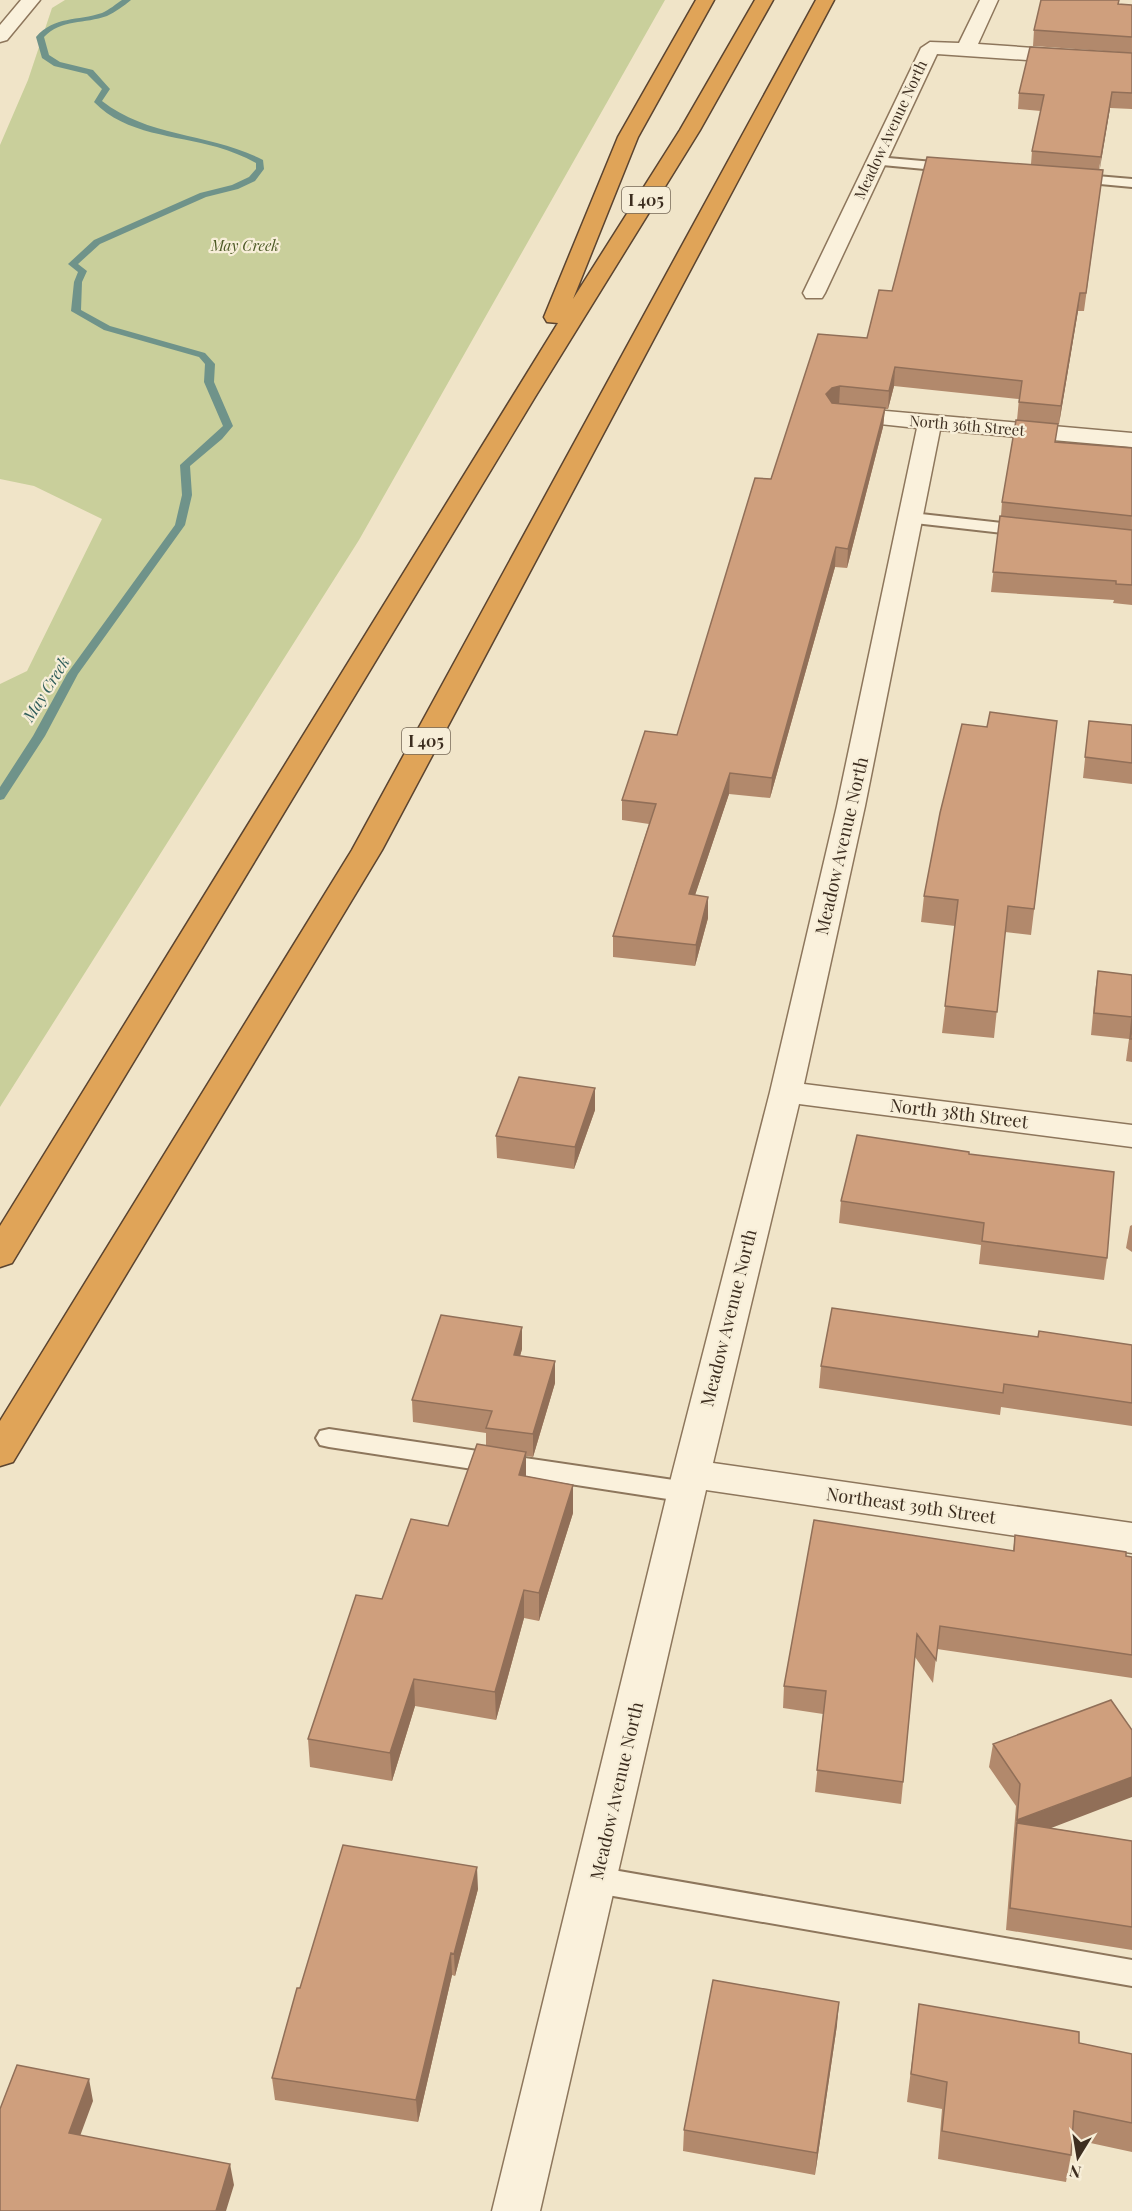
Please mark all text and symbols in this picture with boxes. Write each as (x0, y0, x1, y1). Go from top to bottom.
street label: Meadow Avenue North (849, 56, 931, 203)
road number: I 405 (622, 187, 670, 213)
park label: May Creek (210, 235, 279, 255)
street label: North 36th Street (909, 410, 1026, 440)
water label: May Creek (17, 652, 74, 726)
road number: I 405 (402, 728, 450, 754)
street label: Meadow Avenue North (809, 754, 873, 937)
street label: North 38th Street (889, 1093, 1030, 1133)
street label: Meadow Avenue North (694, 1226, 762, 1409)
street label: Northeast 39th Street (825, 1481, 998, 1529)
street label: Meadow Avenue North (584, 1699, 648, 1882)
north arrow (1048, 2127, 1108, 2187)
text: N (1067, 2161, 1083, 2184)

